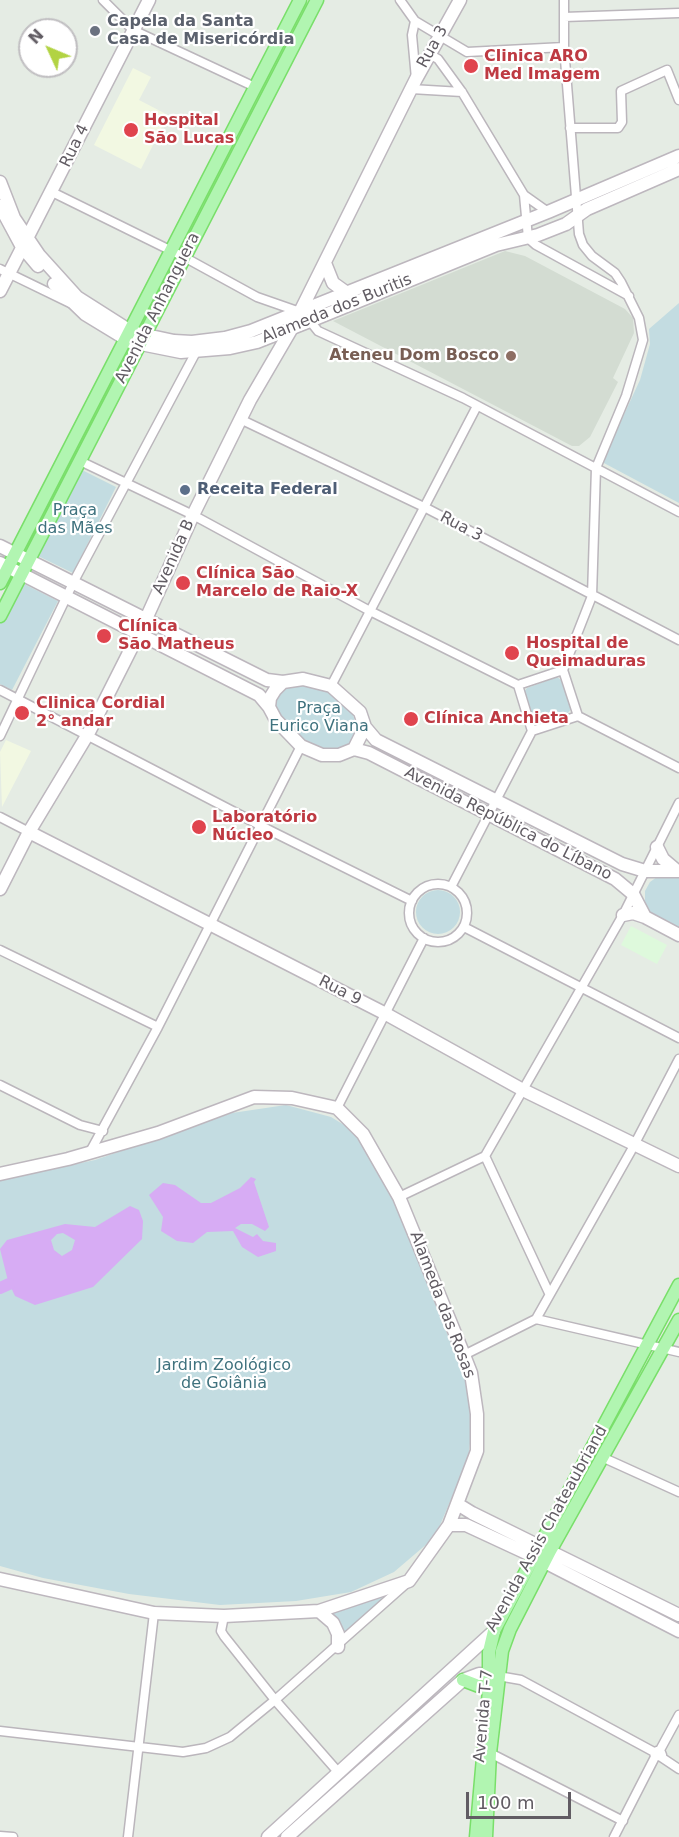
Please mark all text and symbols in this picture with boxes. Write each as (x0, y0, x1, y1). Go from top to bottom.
place label: Capela da Santa Casa de Misericórdia (107, 12, 295, 50)
north arrow (18, 18, 78, 78)
street label: Rua 3 (414, 22, 452, 72)
marker: Capela da Santa Casa de Misericórdia (88, 24, 102, 38)
text: N (25, 25, 48, 48)
place label: Clinica ARO Med Imagem (484, 47, 600, 85)
marker: Clinica ARO Med Imagem (462, 57, 480, 75)
place label: Hospital São Lucas (144, 111, 234, 149)
street label: Rua 4 (56, 121, 94, 171)
marker: Hospital São Lucas (122, 121, 140, 139)
street label: Avenida Anhanguera (112, 229, 204, 387)
street label: Alameda dos Buritis (259, 270, 415, 348)
place label: Ateneu Dom Bosco (329, 346, 499, 366)
marker: Ateneu Dom Bosco (504, 349, 518, 363)
place label: Receita Federal (197, 480, 338, 500)
marker: Receita Federal (178, 483, 192, 497)
park label: Praça das Mães (37, 501, 113, 539)
street label: Rua 3 (436, 508, 486, 546)
street label: Avenida B (149, 517, 199, 597)
place label: Clínica São Marcelo de Raio-X (196, 564, 358, 602)
marker: Clínica São Marcelo de Raio-X (174, 574, 192, 592)
place label: Clínica São Matheus (118, 617, 234, 655)
marker: Clínica São Matheus (95, 627, 113, 645)
place label: Hospital de Queimaduras (526, 634, 646, 672)
marker: Hospital de Queimaduras (503, 644, 521, 662)
place label: Clinica Cordial 2° andar (36, 694, 165, 732)
park label: Praça Eurico Viana (269, 699, 369, 737)
marker: Clinica Cordial 2° andar (13, 704, 31, 722)
place label: Clínica Anchieta (424, 709, 569, 729)
marker: Clínica Anchieta (402, 710, 420, 728)
street label: Avenida República do Líbano (401, 763, 615, 885)
place label: Laboratório Núcleo (212, 808, 317, 846)
marker: Laboratório Núcleo (190, 818, 208, 836)
street label: Rua 9 (315, 972, 365, 1010)
street label: Alameda das Rosas (405, 1229, 479, 1381)
park label: Jardim Zoológico de Goiânia (157, 1356, 291, 1394)
street label: Avenida Assis Chateaubriand (482, 1422, 612, 1636)
street label: Avenida T-7 (470, 1669, 498, 1763)
scale bar (469, 1780, 574, 1818)
text: 100 m (477, 1792, 535, 1813)

